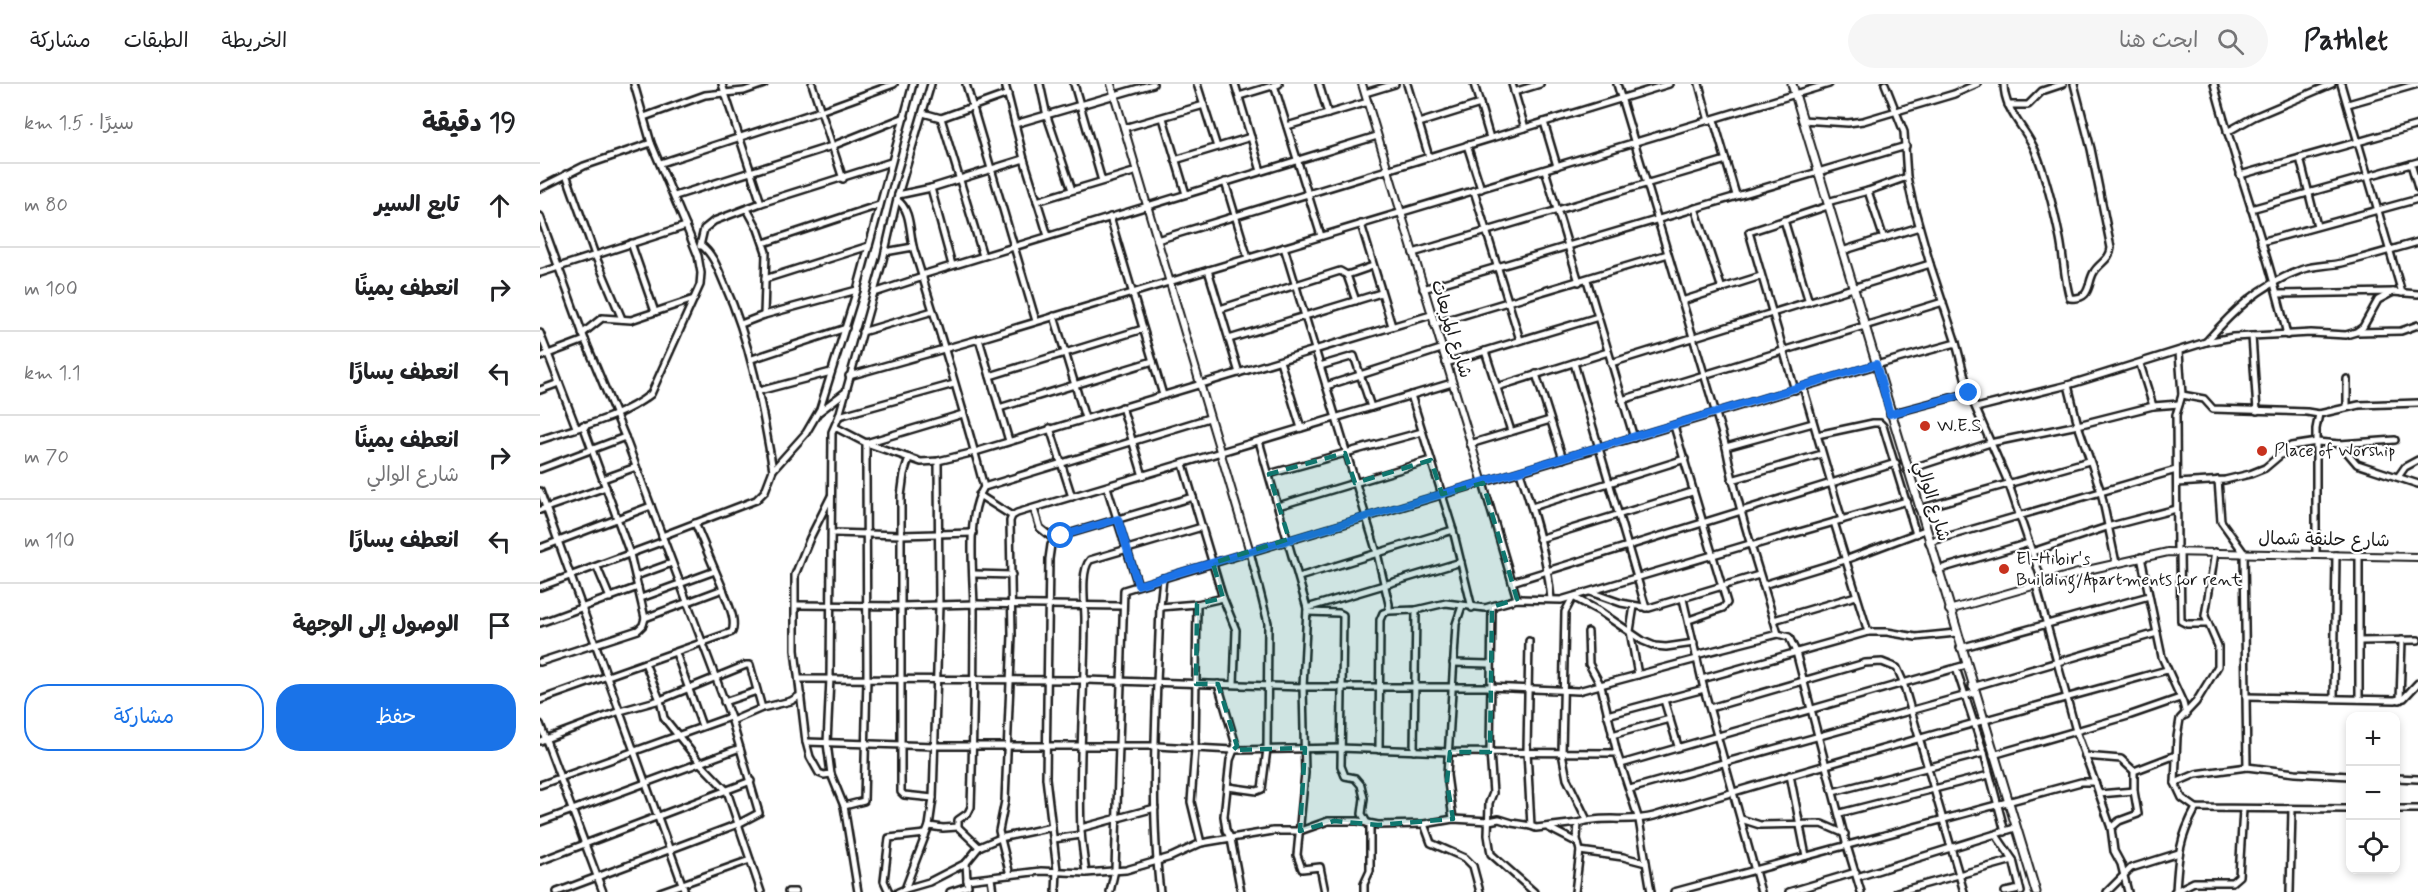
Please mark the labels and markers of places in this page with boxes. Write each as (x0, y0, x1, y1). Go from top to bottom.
place label: W.E.S (1937, 414, 1981, 438)
marker: W.E.S (1918, 419, 1932, 433)
place label: Place of Worship (2274, 439, 2395, 463)
marker: Place of Worship (2255, 444, 2269, 458)
place label: El-Hibir's Building/Apartments for rent (2016, 547, 2242, 594)
marker: El-Hibir's Building/Apartments for rent (1997, 562, 2011, 576)

